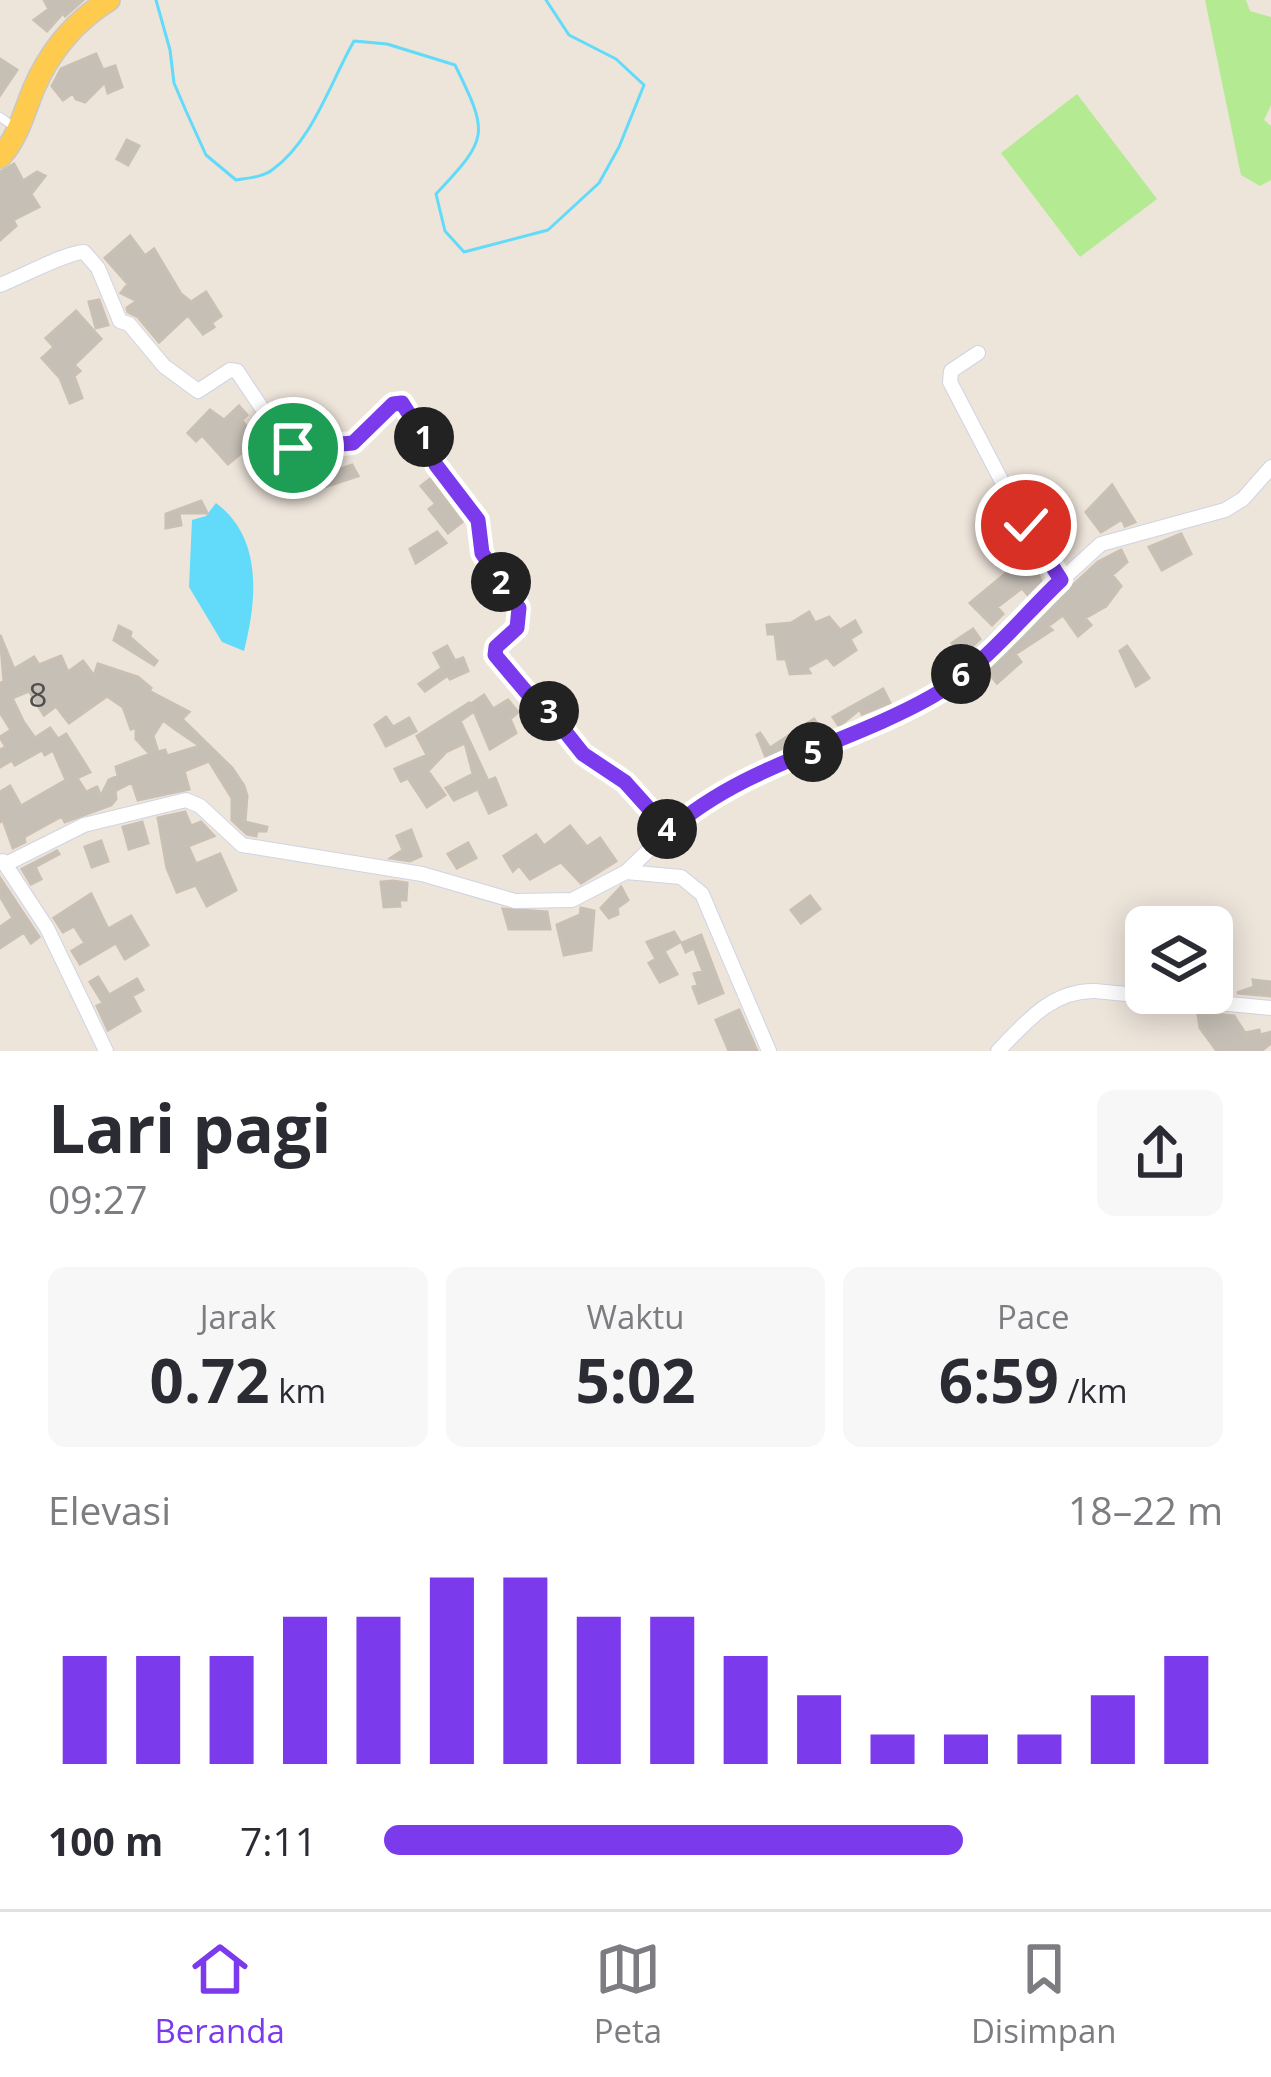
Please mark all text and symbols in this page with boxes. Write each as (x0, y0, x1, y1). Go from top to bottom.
pin (242, 397, 344, 499)
pin: 1 (394, 407, 454, 467)
text: 1 (415, 414, 433, 459)
icon: arrive (260, 415, 326, 481)
pin (975, 474, 1077, 576)
icon: check (993, 492, 1059, 558)
pin: 2 (471, 552, 531, 612)
text: 2 (492, 559, 510, 604)
pin: 6 (931, 644, 991, 704)
text: 6 (952, 651, 970, 696)
house number: 8 (29, 672, 47, 717)
pin: 3 (519, 681, 579, 741)
text: 3 (540, 688, 558, 733)
pin: 5 (783, 722, 843, 782)
text: 5 (804, 729, 822, 774)
pin: 4 (637, 799, 697, 859)
text: 4 (658, 806, 676, 851)
map controls (1125, 906, 1233, 1014)
button: layers (1125, 906, 1233, 1014)
text: Lari pagi (48, 1082, 331, 1172)
button: share (1097, 1090, 1223, 1216)
text: 09:27 (48, 1172, 147, 1225)
text: Jarak (200, 1294, 276, 1339)
text: Waktu (586, 1294, 685, 1339)
text: Pace (997, 1294, 1069, 1339)
text: 0.72 (150, 1339, 270, 1421)
text: 5:02 (575, 1339, 696, 1421)
text: 6:59 (939, 1339, 1059, 1421)
text: km (270, 1368, 326, 1413)
text: /km (1059, 1368, 1127, 1413)
text: Elevasi (48, 1483, 171, 1536)
text: 18–22 m (1068, 1483, 1223, 1536)
text: 100 m (48, 1814, 163, 1867)
text: 7:11 (240, 1814, 317, 1867)
tab: Beranda (154, 1936, 285, 2053)
tab: Peta (594, 1936, 662, 2053)
tab: Disimpan (971, 1936, 1117, 2053)

